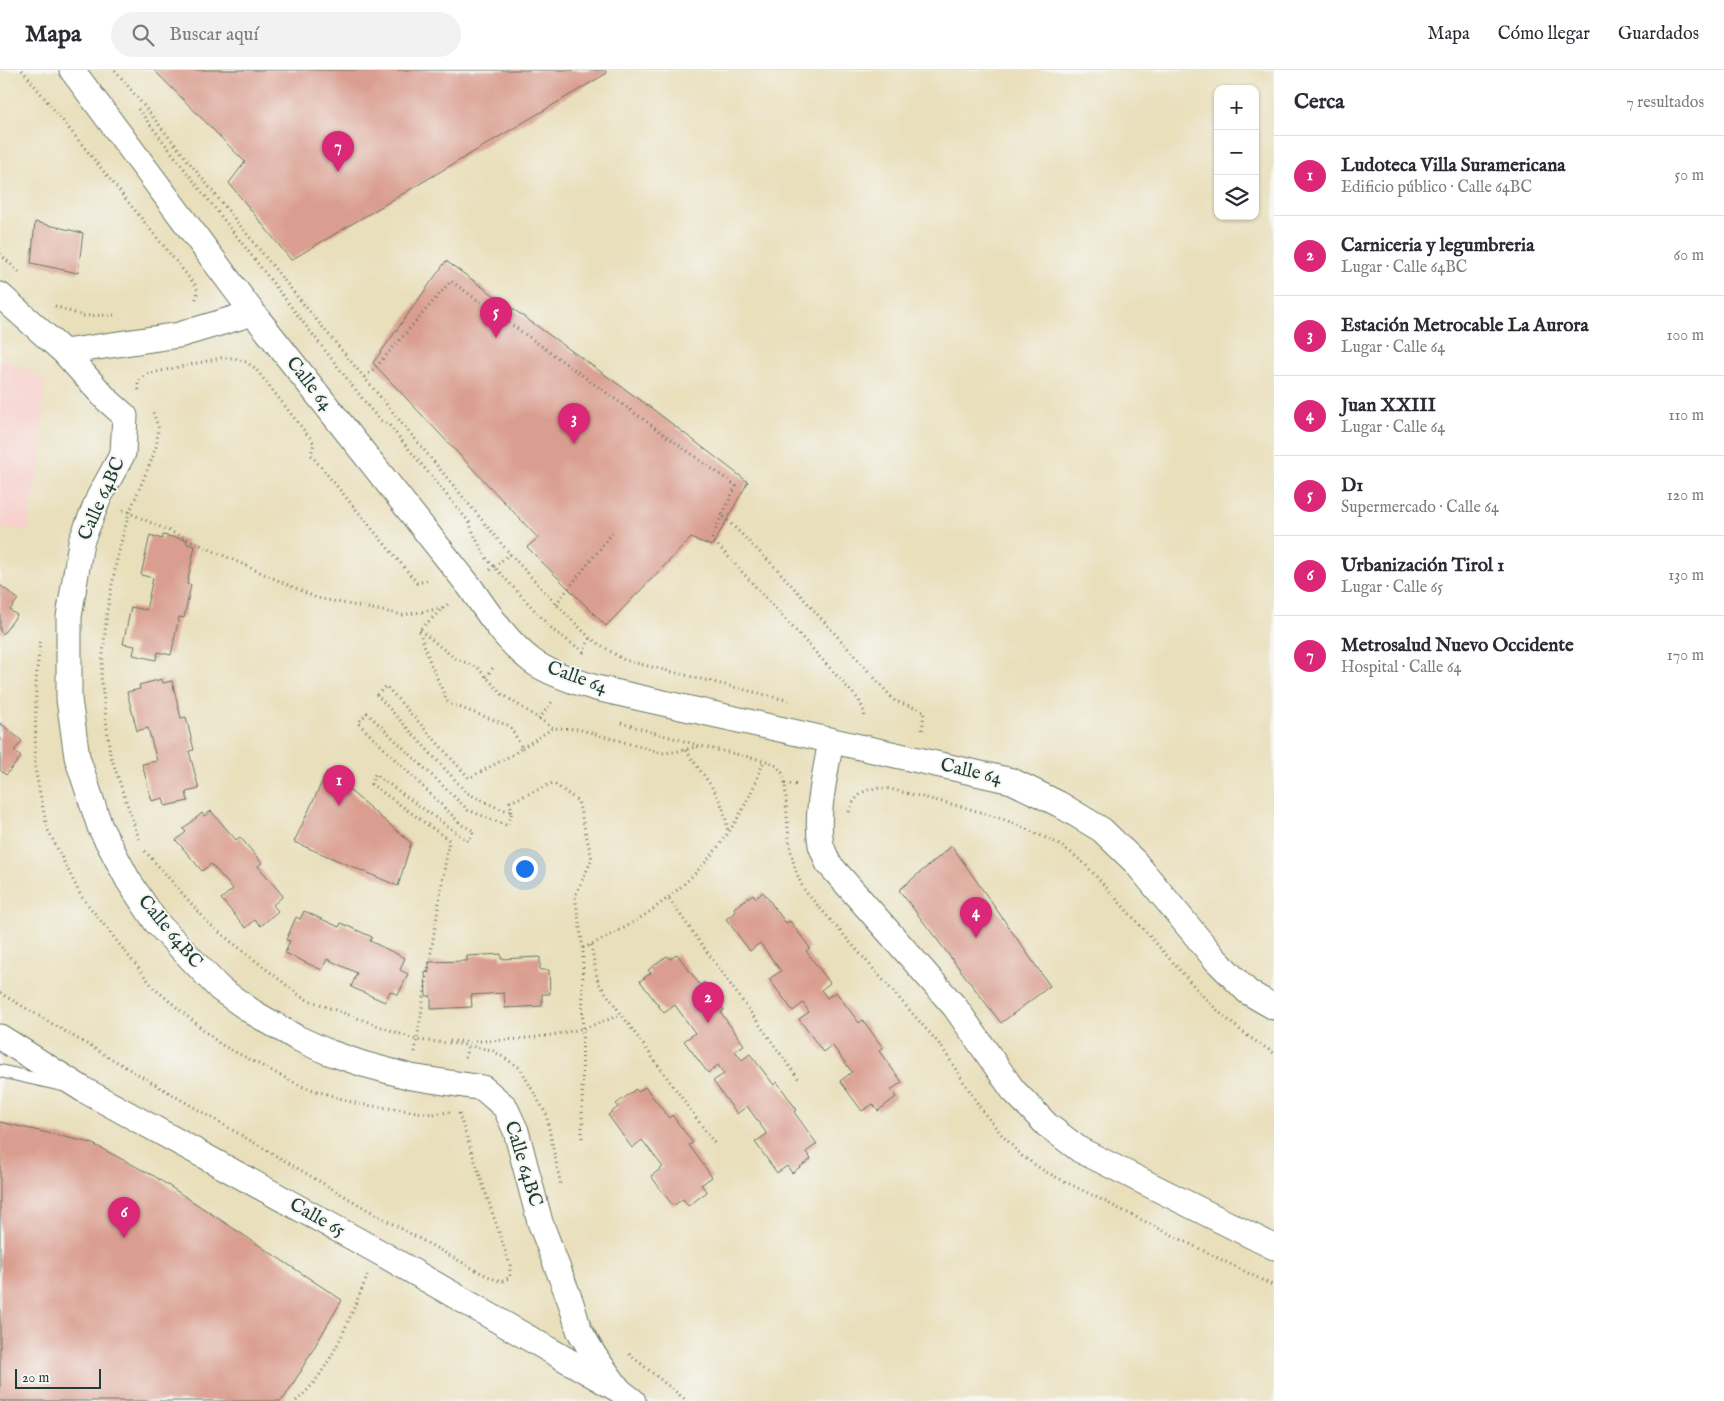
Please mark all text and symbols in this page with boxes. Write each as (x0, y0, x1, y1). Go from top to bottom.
search box (111, 12, 461, 57)
text: Mapa (25, 19, 81, 50)
icon: search (129, 21, 157, 49)
text: Buscar aquí (169, 23, 258, 47)
text: Mapa (1427, 23, 1470, 46)
text: Cómo llegar (1498, 23, 1590, 46)
text: Guardados (1618, 23, 1699, 46)
map controls (1214, 85, 1259, 220)
button: + (1214, 85, 1259, 130)
text: Cerca (1294, 89, 1344, 116)
text: 7 resultados (1626, 93, 1704, 113)
button: − (1214, 130, 1259, 175)
pin: 7 (322, 131, 354, 172)
text: Ludoteca Villa Suramericana (1341, 154, 1566, 178)
text: 1 (1307, 166, 1313, 186)
text: 50 m (1675, 166, 1704, 186)
button: layers (1214, 175, 1259, 220)
text: Edificio público · Calle 64BC (1341, 178, 1532, 198)
text: Carniceria y legumbreria (1341, 234, 1534, 258)
text: 2 (1306, 246, 1314, 266)
text: 60 m (1674, 246, 1704, 266)
text: Lugar · Calle 64BC (1341, 258, 1467, 278)
pin: 5 (480, 297, 512, 338)
text: Estación Metrocable La Aurora (1341, 314, 1589, 338)
text: 3 (1307, 326, 1313, 346)
text: 100 m (1667, 326, 1704, 346)
text: Lugar · Calle 64 (1341, 338, 1445, 358)
street label: Calle 64 (280, 352, 338, 416)
text: Juan XXIII (1341, 394, 1436, 418)
pin: 3 (558, 403, 590, 444)
text: 4 (1306, 406, 1314, 426)
text: 110 m (1668, 406, 1704, 426)
text: Lugar · Calle 64 (1341, 418, 1445, 438)
street label: Calle 64BC (73, 454, 131, 544)
text: D1 (1341, 474, 1363, 498)
text: 5 (1307, 486, 1313, 506)
text: 120 m (1667, 486, 1704, 506)
text: Supermercado · Calle 64 (1341, 498, 1499, 518)
text: Urbanización Tirol 1 (1341, 554, 1504, 578)
text: 6 (1307, 566, 1313, 586)
text: 130 m (1668, 566, 1704, 586)
text: Lugar · Calle 65 (1341, 578, 1443, 598)
text: Metrosalud Nuevo Occidente (1341, 634, 1574, 658)
text: 7 (1306, 646, 1314, 666)
text: 170 m (1667, 646, 1704, 666)
street label: Calle 64 (544, 656, 611, 700)
text: Hospital · Calle 64 (1341, 658, 1461, 678)
street label: Calle 64 (938, 753, 1005, 791)
pin: 1 (323, 765, 355, 806)
your location (512, 856, 538, 882)
street label: Calle 64BC (132, 890, 208, 974)
pin: 4 (960, 897, 992, 938)
pin: 2 (692, 982, 724, 1023)
street label: Calle 64BC (499, 1118, 547, 1210)
street label: Calle 65 (285, 1193, 349, 1243)
pin: 6 (108, 1197, 140, 1238)
scale bar (15, 1366, 101, 1389)
text: 20 m (22, 1369, 49, 1387)

